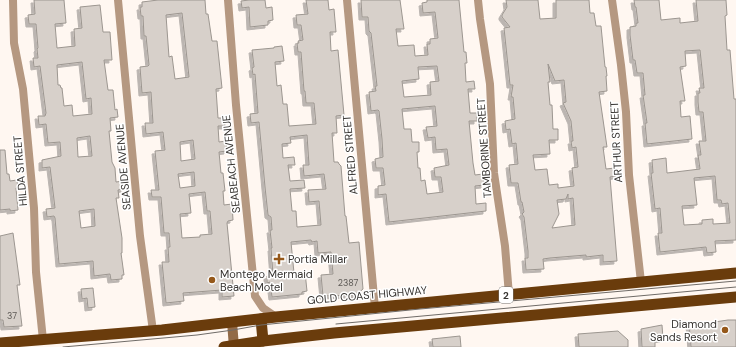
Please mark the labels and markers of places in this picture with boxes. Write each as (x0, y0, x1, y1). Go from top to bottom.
place label: Portia Millar (288, 252, 347, 266)
marker: Portia Millar (273, 253, 285, 265)
place label: Montego Mermaid Beach Motel (220, 267, 313, 294)
marker: Montego Mermaid Beach Motel (207, 275, 217, 285)
place label: Diamond Sands Resort (650, 317, 717, 344)
marker: Diamond Sands Resort (720, 325, 730, 335)

